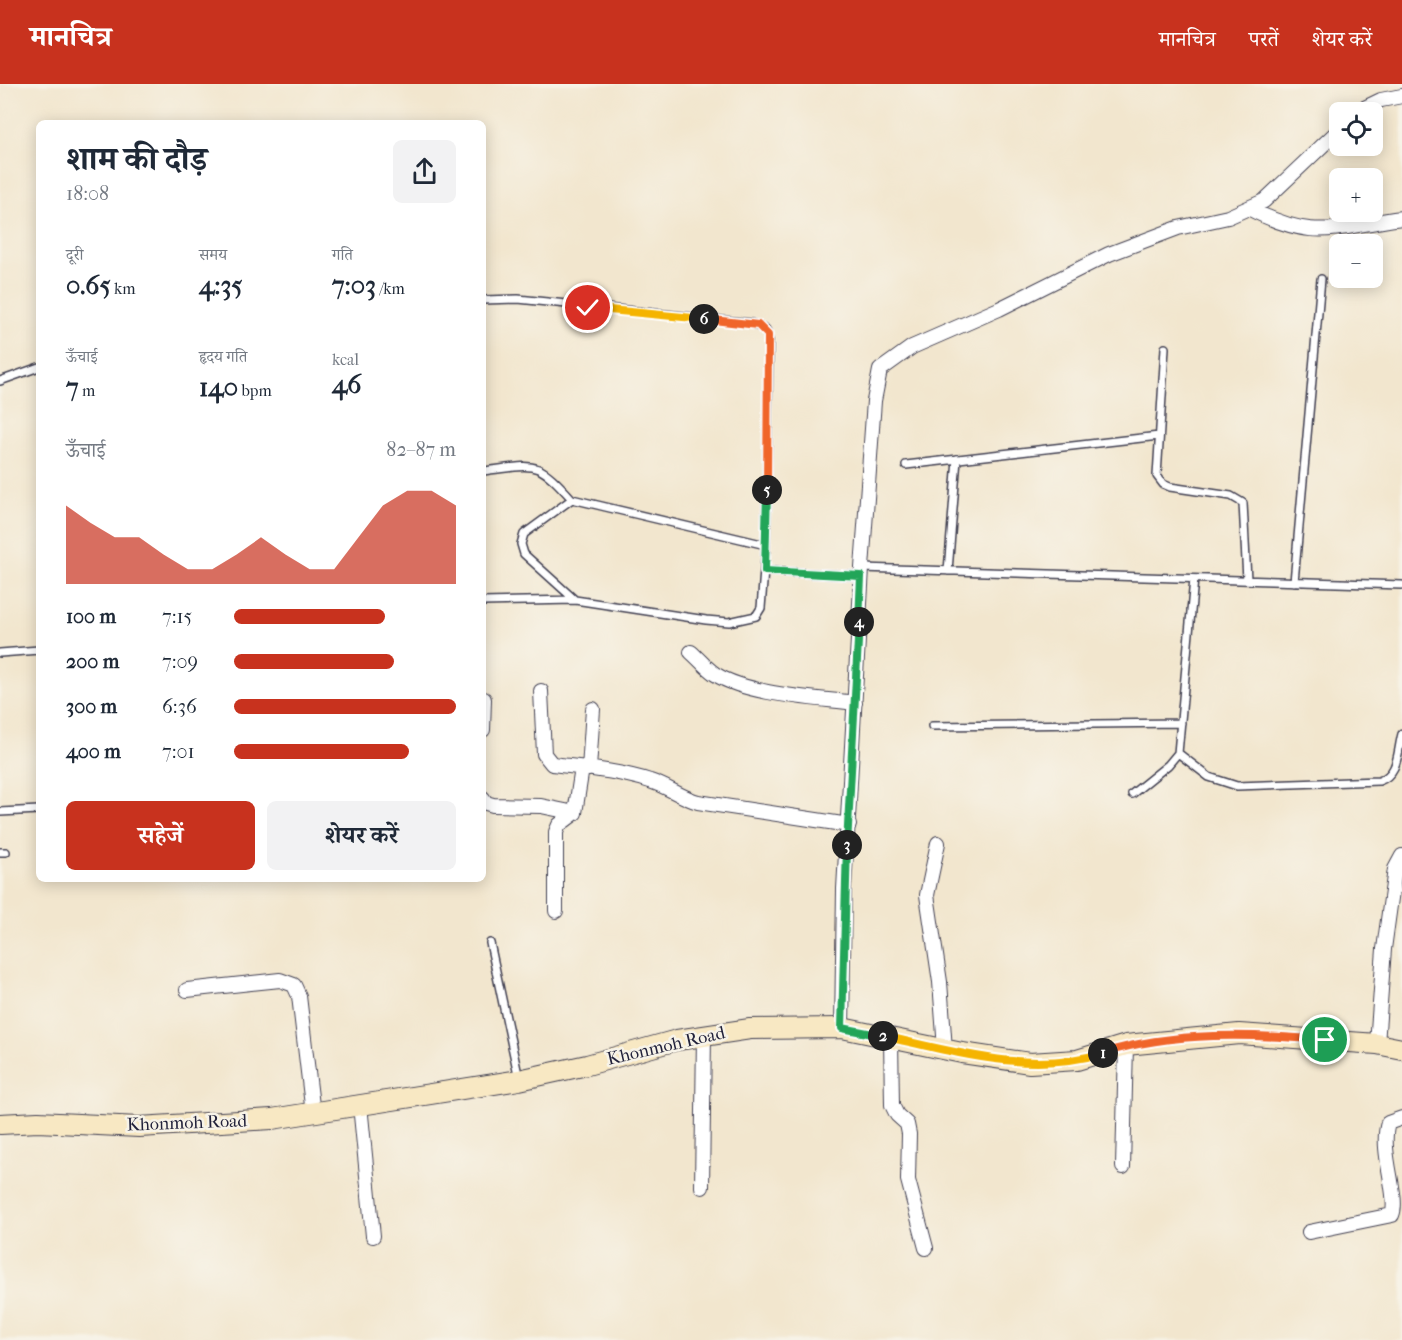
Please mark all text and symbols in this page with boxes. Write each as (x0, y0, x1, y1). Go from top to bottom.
text: मानचित्र (30, 20, 112, 53)
text: मानचित्र (1159, 27, 1216, 51)
text: परतें (1249, 27, 1279, 51)
text: शेयर करें (1312, 27, 1372, 51)
map controls (1329, 102, 1383, 288)
button: locate (1329, 102, 1383, 156)
text: शाम की दौड़ (66, 140, 207, 179)
button: share (393, 140, 456, 203)
button: + (1329, 168, 1383, 222)
text: 18:08 (66, 182, 109, 205)
button: − (1329, 234, 1383, 288)
text: दूरी (66, 245, 83, 264)
text: समय (199, 245, 227, 264)
text: गति (332, 245, 353, 264)
text: 0.65 (66, 270, 111, 301)
text: 4:35 (199, 270, 243, 301)
text: 7:03 (332, 270, 376, 301)
text: km (111, 279, 136, 298)
text: /km (376, 279, 405, 298)
pin (562, 282, 613, 333)
icon: check (571, 291, 604, 324)
pin: 6 (689, 304, 719, 334)
text: 6 (700, 309, 708, 328)
text: ऊँचाई (66, 347, 98, 366)
text: हृदय गति (199, 347, 247, 366)
text: kcal (332, 350, 359, 369)
text: 46 (332, 369, 361, 400)
text: 7 (66, 372, 79, 403)
text: 140 (199, 372, 238, 403)
text: m (79, 381, 95, 400)
text: bpm (238, 381, 272, 400)
text: 82–87 m (386, 438, 456, 461)
text: ऊँचाई (66, 439, 105, 462)
pin: 5 (752, 475, 782, 505)
text: 5 (764, 480, 770, 499)
text: 100 m (66, 605, 116, 628)
text: 7:15 (162, 605, 192, 628)
pin: 4 (844, 607, 874, 637)
text: 4 (854, 612, 864, 631)
text: 200 m (66, 650, 119, 673)
text: 7:09 (162, 650, 198, 673)
text: 300 m (66, 695, 117, 718)
text: 6:36 (162, 695, 197, 718)
text: 400 m (66, 740, 121, 763)
text: 7:01 (162, 740, 195, 763)
button: सहेजें (66, 801, 255, 870)
button: शेयर करें (267, 801, 456, 870)
pin: 3 (832, 830, 862, 860)
text: 3 (844, 835, 850, 854)
pin (1299, 1014, 1350, 1065)
pin: 2 (868, 1021, 898, 1051)
street label: Khonmoh Road (605, 1022, 727, 1070)
icon: arrive (1308, 1023, 1341, 1056)
text: 2 (879, 1026, 887, 1045)
pin: 1 (1088, 1038, 1118, 1068)
text: 1 (1100, 1043, 1106, 1062)
street label: Khonmoh Road (126, 1110, 248, 1136)

